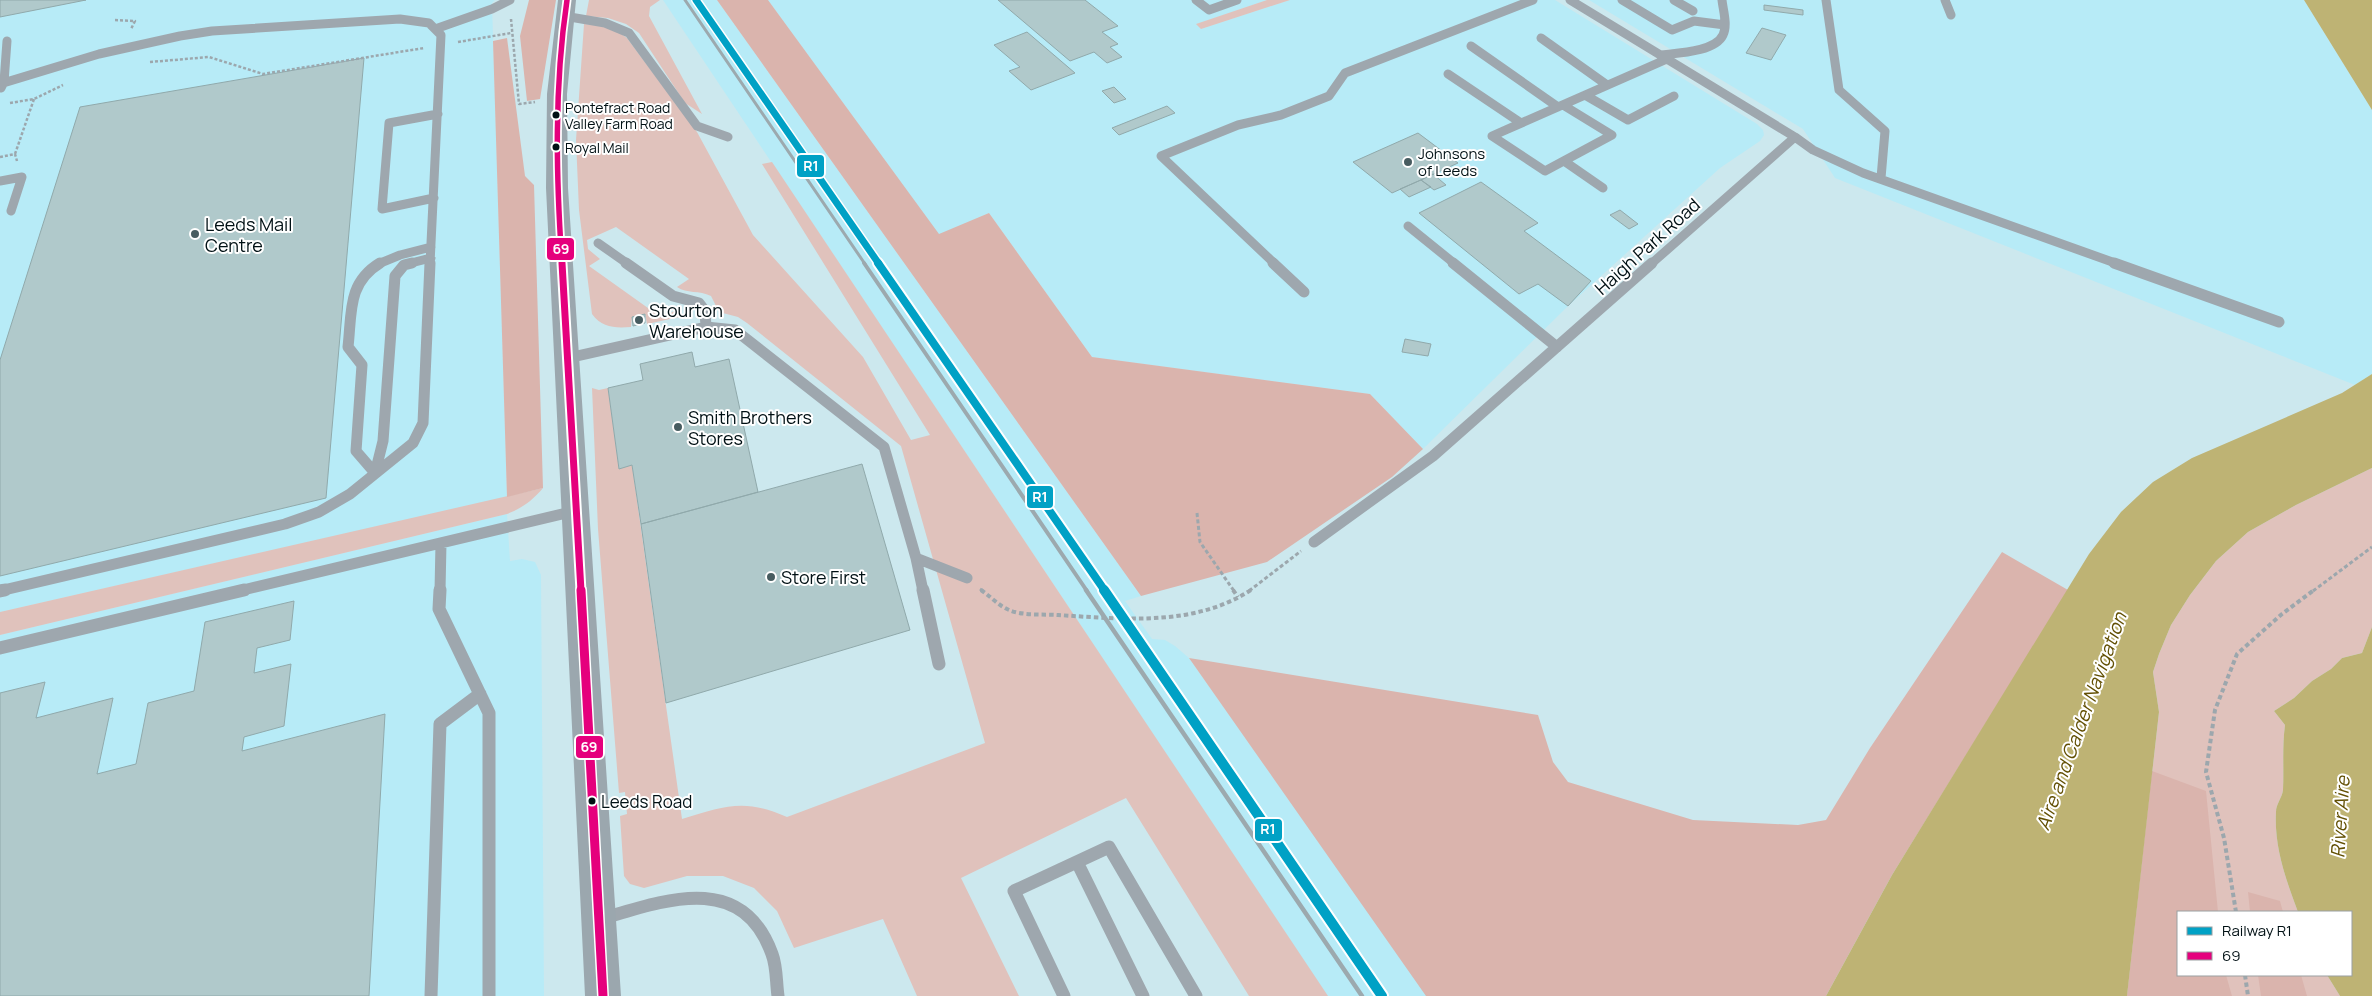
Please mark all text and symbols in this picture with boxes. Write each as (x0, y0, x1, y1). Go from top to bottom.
place label: Pontefract Road Valley Farm Road (565, 98, 673, 133)
marker: Pontefract Road Valley Farm Road (551, 110, 561, 120)
place label: Royal Mail (565, 138, 629, 157)
marker: Royal Mail (551, 142, 561, 152)
place label: Johnsons of Leeds (1418, 143, 1485, 181)
line badge: R1 (796, 154, 825, 178)
text: R1 (803, 156, 819, 175)
marker: Johnsons of Leeds (1402, 156, 1414, 168)
street label: Haigh Park Road (1589, 192, 1705, 300)
place label: Leeds Mail Centre (205, 212, 292, 257)
marker: Leeds Mail Centre (189, 228, 201, 240)
line badge: 69 (546, 237, 575, 261)
text: 69 (552, 239, 570, 258)
place label: Stourton Warehouse (649, 298, 744, 343)
marker: Stourton Warehouse (633, 314, 645, 326)
place label: Smith Brothers Stores (688, 405, 812, 450)
marker: Smith Brothers Stores (672, 421, 684, 433)
line badge: R1 (1026, 485, 1054, 509)
text: R1 (1032, 487, 1048, 506)
place label: Store First (781, 565, 866, 589)
marker: Store First (765, 571, 777, 583)
water label: Aire and Calder Navigation (2029, 608, 2133, 834)
line badge: 69 (575, 735, 604, 759)
text: 69 (580, 737, 598, 756)
water label: River Aire (2324, 773, 2356, 859)
place label: Leeds Road (601, 790, 692, 813)
marker: Leeds Road (587, 796, 597, 806)
line badge: R1 (1254, 818, 1283, 842)
text: R1 (1260, 819, 1276, 838)
legend (2177, 911, 2352, 976)
text: Railway R1 (2222, 920, 2292, 941)
text: 69 (2222, 945, 2240, 966)

